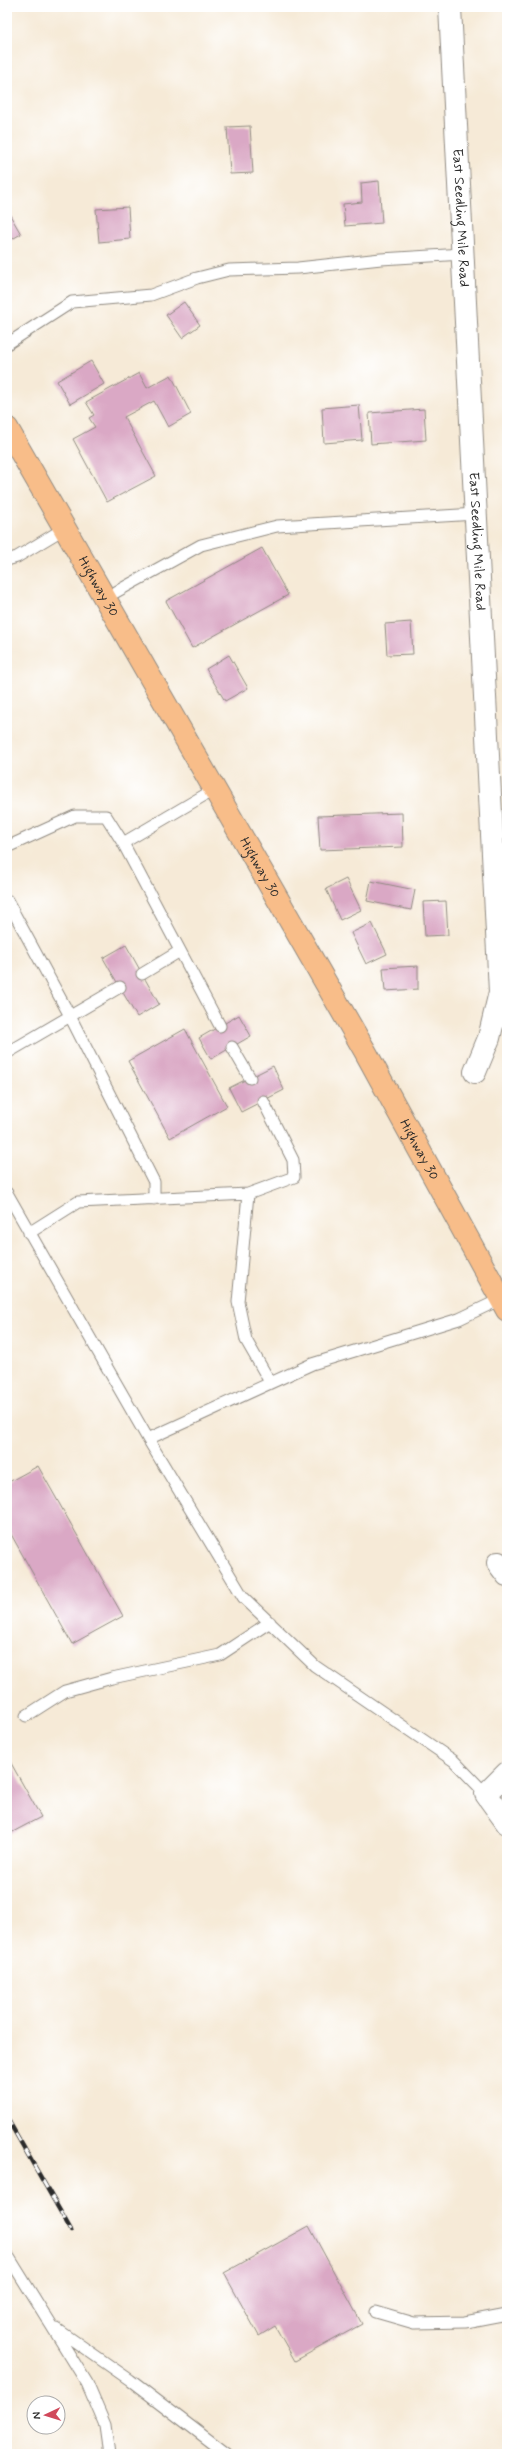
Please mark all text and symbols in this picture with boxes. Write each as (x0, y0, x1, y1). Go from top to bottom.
street label: East Seedling Mile Road (448, 148, 473, 287)
street label: East Seedling Mile Road (465, 472, 490, 611)
street label: Highway 30 (74, 553, 123, 620)
street label: Highway 30 (235, 834, 284, 901)
street label: Highway 30 (395, 1116, 443, 1183)
north arrow (26, 2395, 66, 2435)
text: N (30, 2411, 44, 2420)

